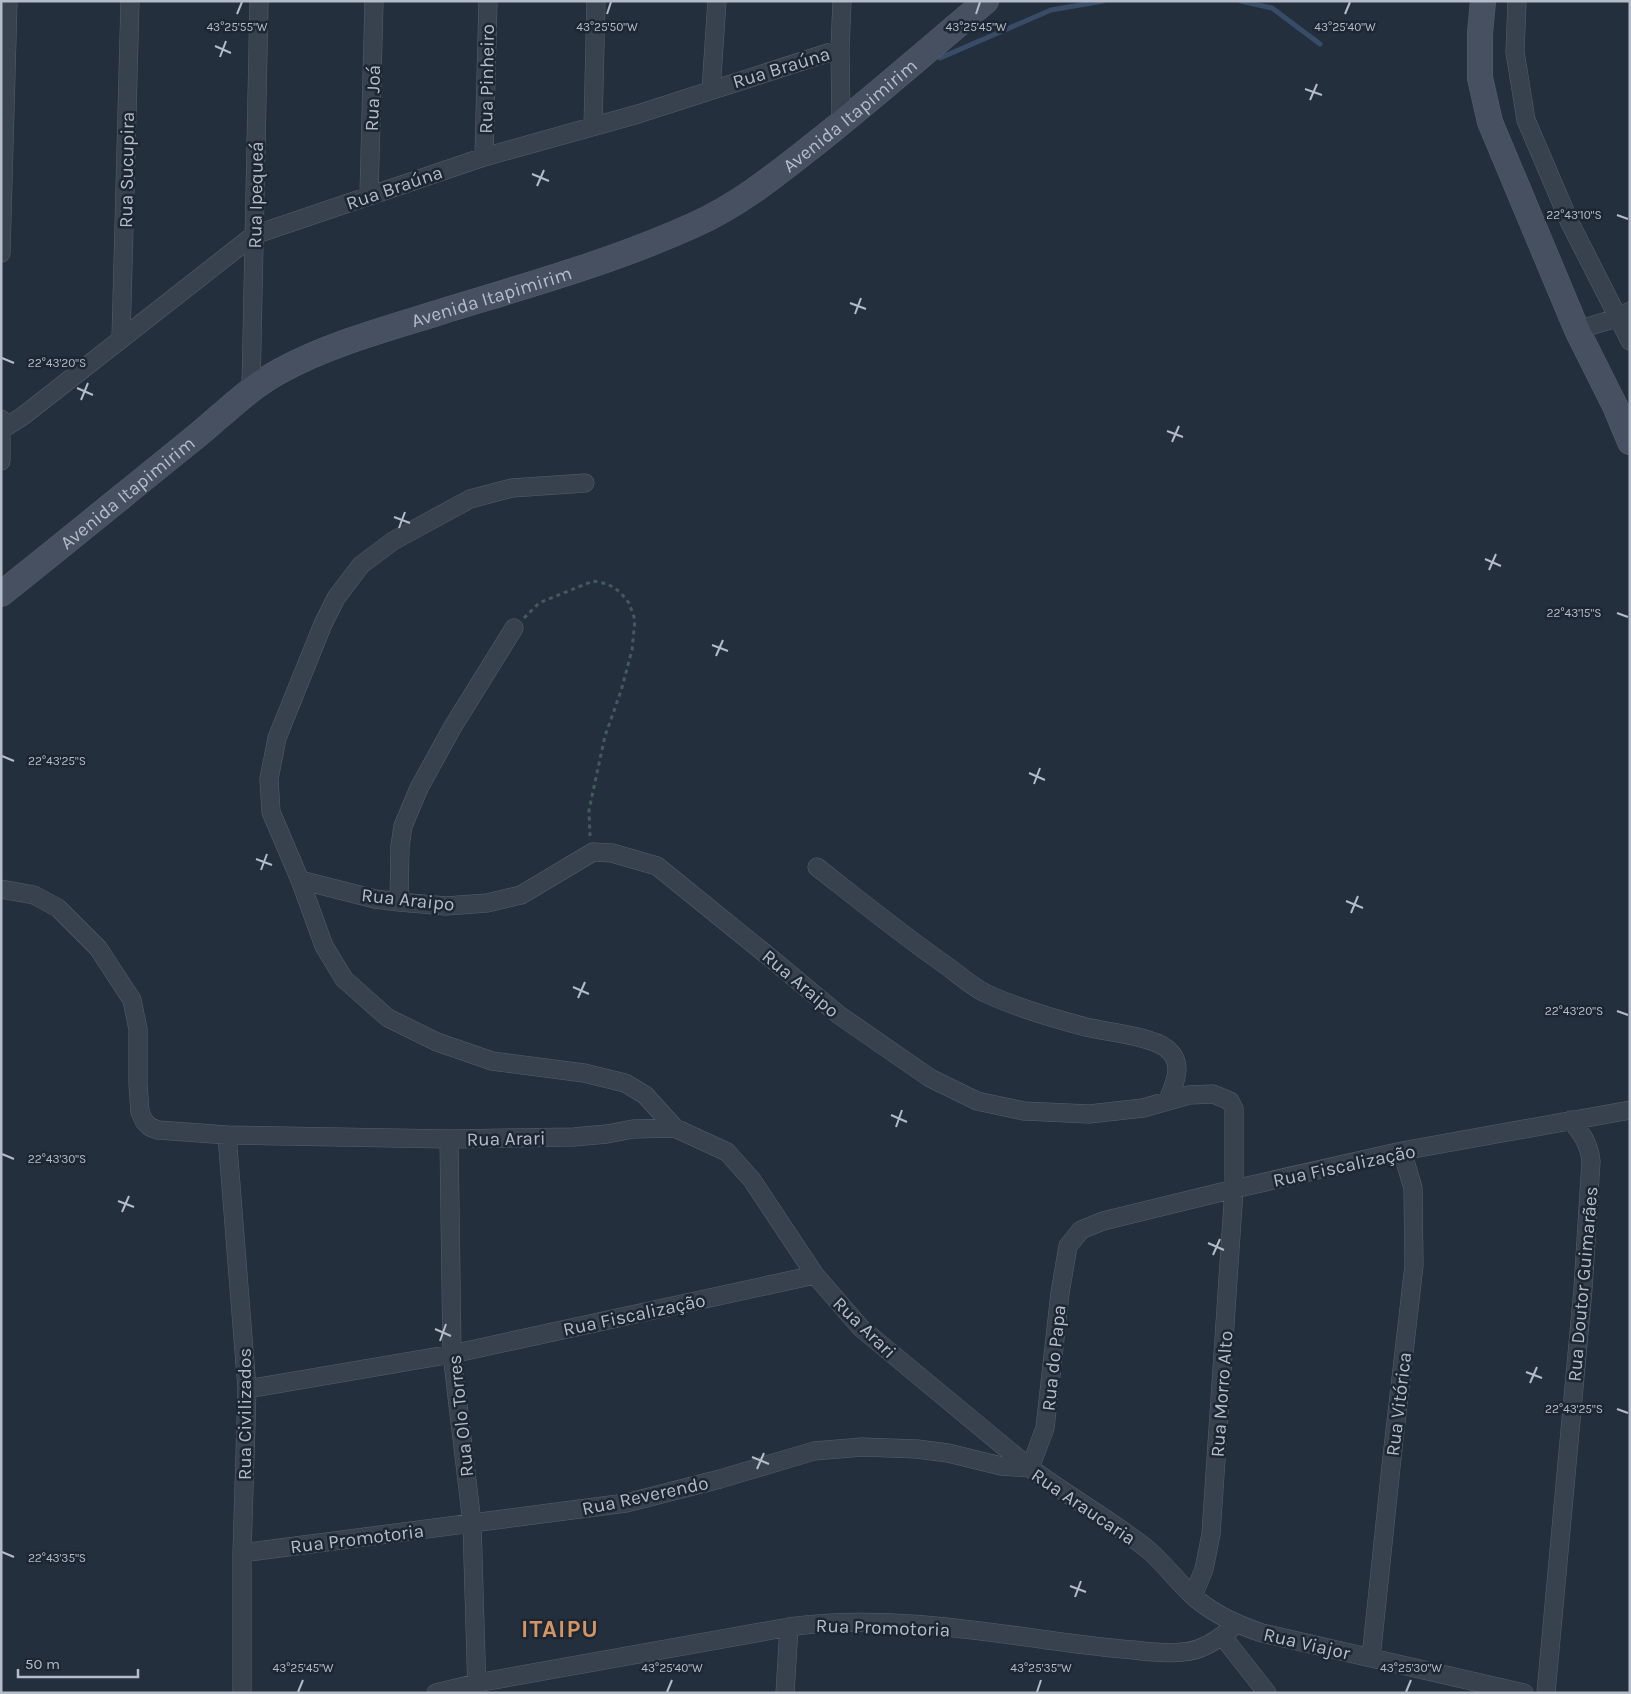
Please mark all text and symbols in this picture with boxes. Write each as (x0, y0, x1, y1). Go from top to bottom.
text: 43°25'55"W (206, 20, 268, 34)
text: 43°25'50"W (576, 20, 638, 34)
text: 43°25'45"W (945, 20, 1007, 34)
text: 43°25'40"W (1314, 20, 1376, 34)
street label: Rua Pinheiro (475, 24, 499, 134)
street label: Rua Braúna (730, 43, 833, 93)
street label: Avenida Itapimirim (779, 55, 922, 177)
street label: Rua Joá (361, 64, 385, 132)
street label: Rua Sucupira (115, 112, 139, 228)
street label: Rua Ipequeá (244, 141, 268, 249)
street label: Rua Braúna (343, 161, 446, 215)
text: 22°43'10"S (1546, 208, 1602, 222)
street label: Avenida Itapimirim (409, 262, 575, 332)
text: 22°43'20"S (28, 356, 86, 370)
street label: Avenida Itapimirim (56, 432, 199, 554)
text: 22°43'15"S (1546, 606, 1602, 620)
text: 22°43'25"S (28, 754, 86, 768)
street label: Rua Araipo (360, 884, 456, 916)
street label: Rua Araipo (757, 945, 843, 1022)
text: 22°43'20"S (1545, 1004, 1603, 1018)
street label: Rua Arari (466, 1127, 546, 1151)
street label: Rua Fiscalização (1271, 1140, 1417, 1192)
text: 22°43'30"S (28, 1152, 86, 1166)
street label: Rua Doutor Guimarães (1563, 1185, 1603, 1383)
street label: Rua Fiscalização (561, 1289, 707, 1341)
street label: Rua Arari (828, 1292, 900, 1363)
street label: Rua do Papa (1037, 1304, 1071, 1412)
street label: Rua Morro Alto (1207, 1330, 1237, 1458)
street label: Rua Civilizados (234, 1348, 256, 1480)
street label: Rua Vitórica (1382, 1351, 1416, 1457)
street label: Rua Olo Torres (444, 1354, 478, 1478)
text: 22°43'25"S (1545, 1402, 1603, 1416)
street label: Rua Araucaria (1027, 1464, 1140, 1550)
street label: Rua Reverendo (580, 1472, 710, 1520)
street label: Rua Promotoria (289, 1520, 425, 1558)
text: 22°43'35"S (28, 1551, 86, 1565)
district label: ITAIPU (521, 1615, 599, 1643)
street label: Rua Promotoria (815, 1615, 951, 1641)
street label: Rua Viajor (1261, 1623, 1352, 1665)
scale bar (18, 1646, 138, 1678)
text: 50 m (25, 1655, 60, 1673)
text: 43°25'45"W (272, 1661, 334, 1675)
text: 43°25'40"W (641, 1661, 703, 1675)
text: 43°25'35"W (1010, 1661, 1072, 1675)
text: 43°25'30"W (1380, 1661, 1442, 1675)

